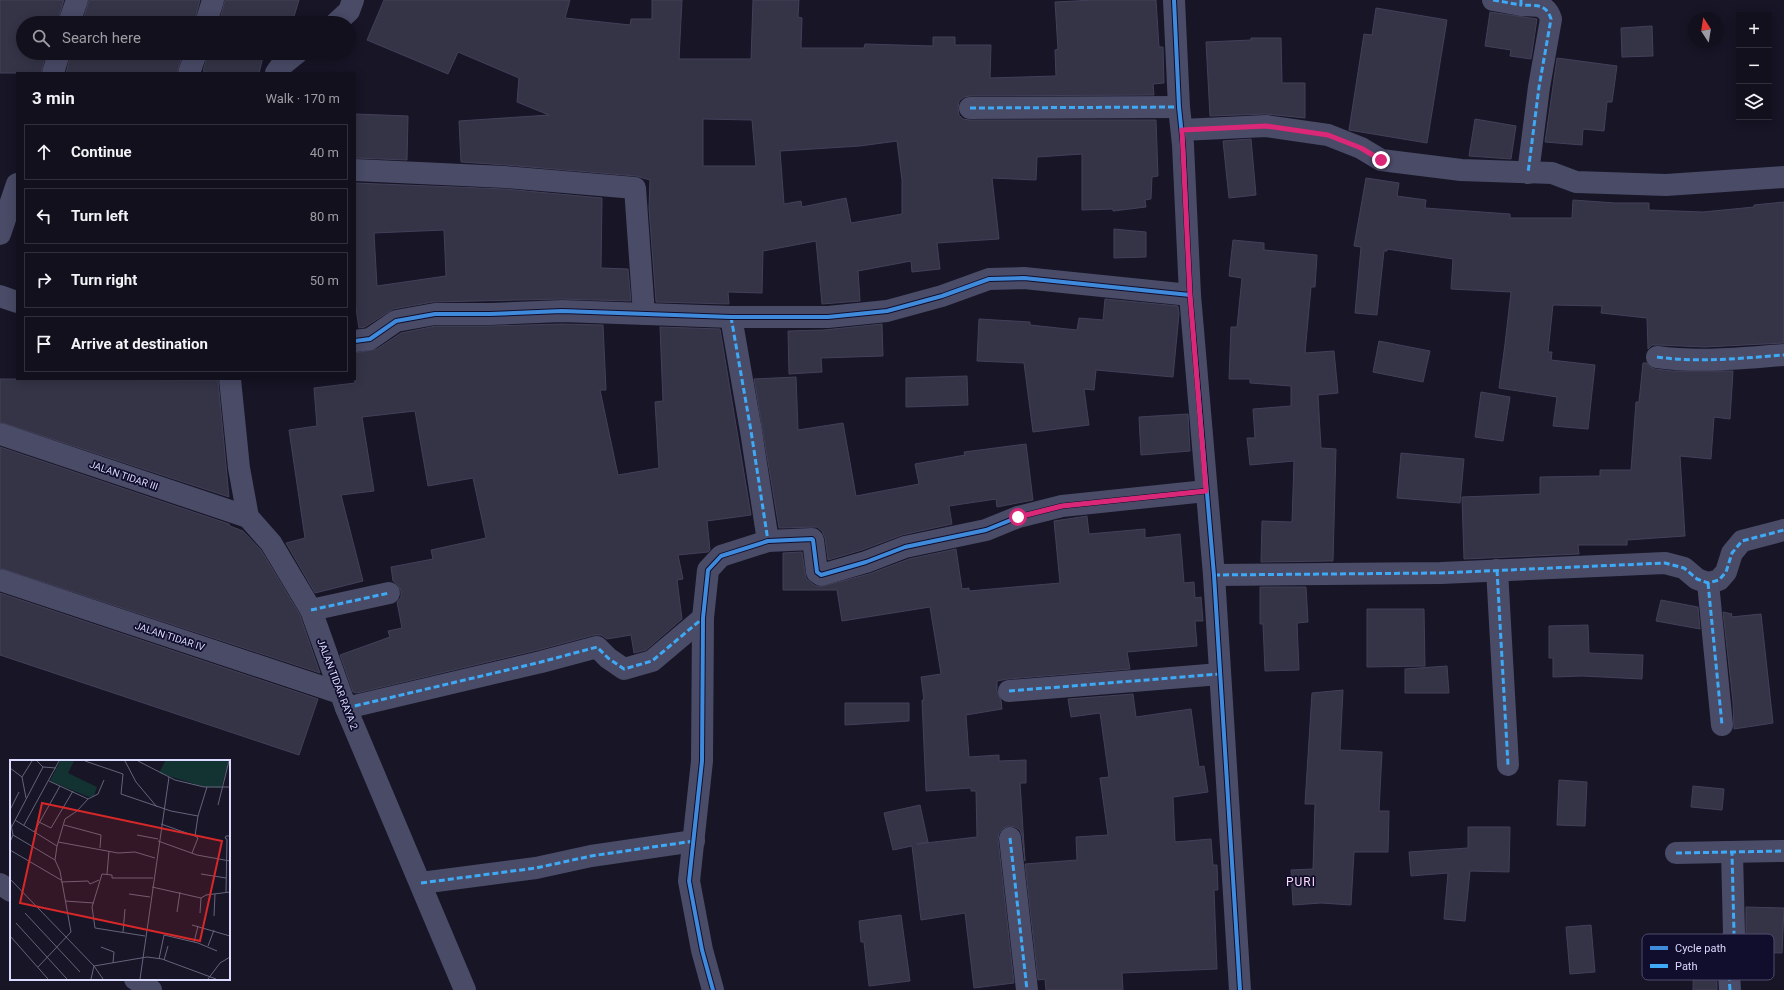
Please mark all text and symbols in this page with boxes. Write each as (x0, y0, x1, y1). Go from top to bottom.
north arrow (1688, 12, 1724, 48)
map controls (1736, 12, 1772, 120)
button: + (1736, 12, 1772, 48)
search box (16, 16, 356, 60)
icon: search (30, 27, 52, 49)
text: Search here (62, 29, 141, 47)
button: − (1736, 48, 1772, 84)
button: layers (1736, 84, 1772, 120)
text: 3 min (32, 88, 75, 108)
text: Walk · 170 m (265, 91, 340, 106)
icon: ahead (33, 141, 55, 163)
text: Continue (71, 143, 132, 161)
text: 40 m (310, 145, 339, 160)
route end (1372, 151, 1390, 169)
icon: left (33, 205, 55, 227)
text: Turn left (71, 207, 128, 225)
text: 80 m (310, 209, 339, 224)
icon: right (33, 269, 55, 291)
text: Turn right (71, 271, 137, 289)
text: 50 m (310, 273, 339, 288)
icon: arrive (33, 333, 55, 355)
text: Arrive at destination (71, 335, 208, 353)
street label: JALAN TIDAR III (88, 459, 160, 492)
route start (1009, 508, 1027, 526)
street label: JALAN TIDAR IV (134, 620, 207, 653)
street label: JALAN TIDAR RAYA 2 (315, 637, 360, 731)
inset map (10, 760, 230, 980)
district label: PURI (1286, 875, 1316, 889)
legend (1642, 934, 1774, 980)
text: Cycle path (1675, 942, 1726, 955)
text: Path (1675, 960, 1698, 973)

